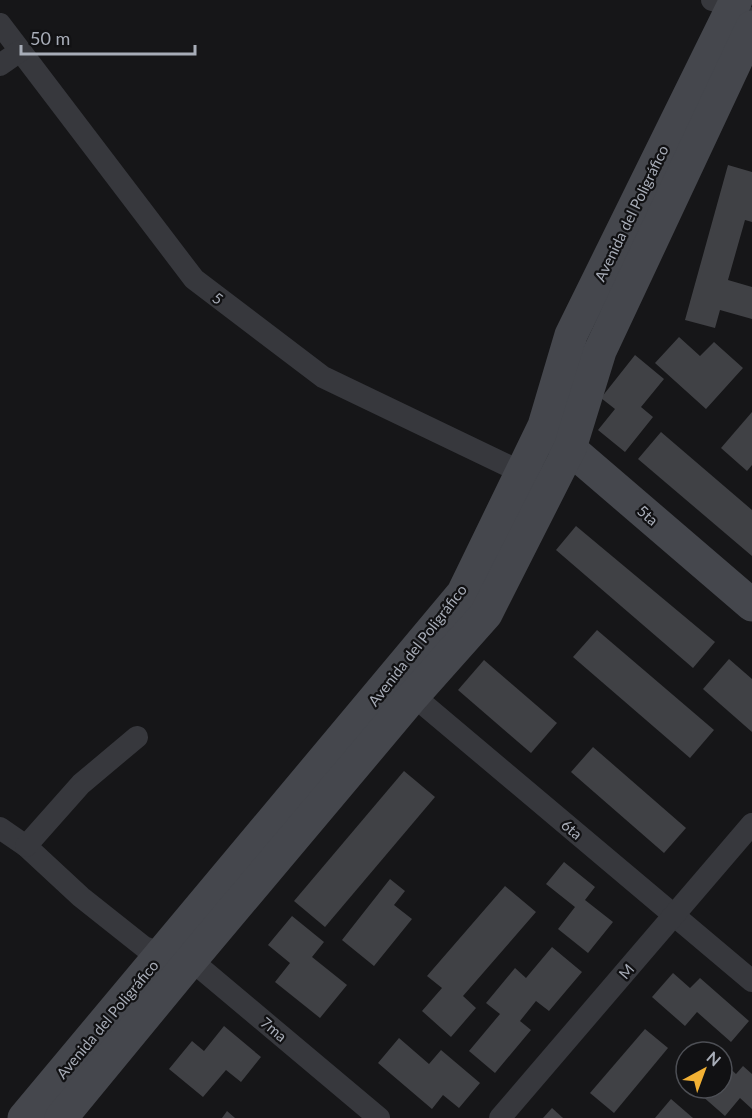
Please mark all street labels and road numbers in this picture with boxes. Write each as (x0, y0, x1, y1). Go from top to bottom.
street label: Avenida del Poligráfico (590, 142, 672, 284)
street label: 5 (209, 288, 227, 308)
street label: 5ta (634, 501, 662, 529)
street label: Avenida del Poligráfico (364, 581, 470, 709)
street label: 6ta (558, 815, 586, 843)
street label: Avenida del Poligráfico (52, 956, 162, 1082)
street label: M (615, 960, 637, 982)
street label: 7ma (257, 1013, 291, 1045)

